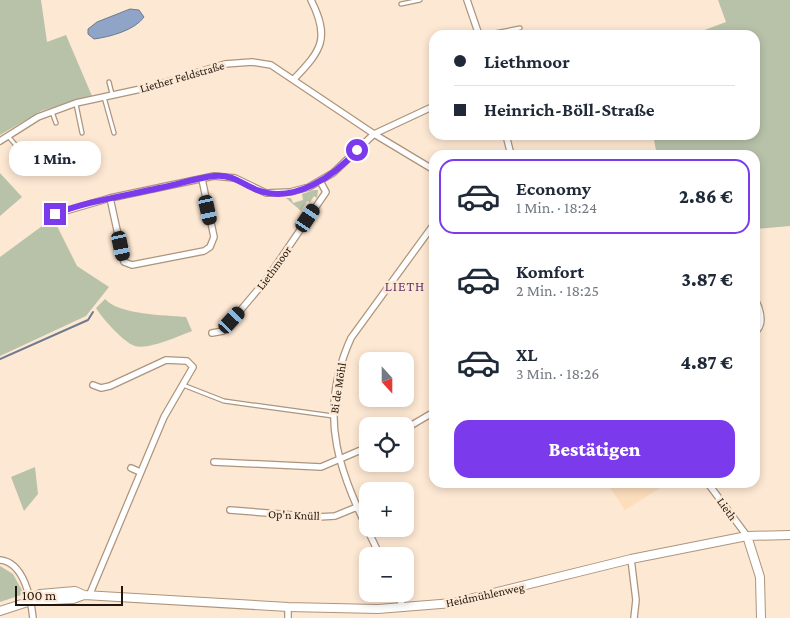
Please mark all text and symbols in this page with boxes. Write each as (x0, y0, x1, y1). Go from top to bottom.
text: Liethmoor (484, 51, 570, 72)
street label: Liether Feldstraße (138, 58, 226, 96)
text: Heinrich-Böll-Straße (484, 99, 655, 120)
route start (346, 139, 368, 161)
callout: 1 Min. (9, 142, 101, 176)
text: 1 Min. (34, 150, 76, 167)
icon: car (456, 174, 501, 219)
text: Economy (516, 178, 591, 199)
text: 2.86 € (679, 186, 733, 207)
car (197, 194, 218, 226)
text: 1 Min. · 18:24 (516, 199, 597, 216)
car (293, 201, 322, 235)
route end (44, 203, 66, 225)
car (110, 230, 131, 262)
street label: Liethmoor (253, 243, 295, 293)
icon: car (456, 257, 501, 302)
text: Komfort (516, 261, 584, 282)
text: 3.87 € (682, 269, 733, 290)
district label: LIETH (385, 278, 425, 294)
text: 2 Min. · 18:25 (516, 282, 599, 299)
car (216, 304, 247, 336)
icon: car (456, 340, 501, 385)
text: XL (516, 344, 538, 365)
north arrow (359, 352, 414, 408)
map controls (359, 352, 414, 602)
text: 4.87 € (680, 352, 733, 373)
street label: Bi de Möhl (327, 362, 349, 414)
text: 3 Min. · 18:26 (516, 365, 599, 382)
button: locate (359, 417, 414, 472)
button: Bestätigen (454, 420, 735, 478)
button: + (359, 482, 414, 537)
street label: Lieth (714, 495, 740, 524)
street label: Op'n Knüll (268, 507, 320, 523)
button: − (359, 547, 414, 602)
street label: Heidmühlenweg (445, 580, 526, 610)
scale bar (15, 583, 122, 606)
text: 100 m (22, 587, 56, 603)

